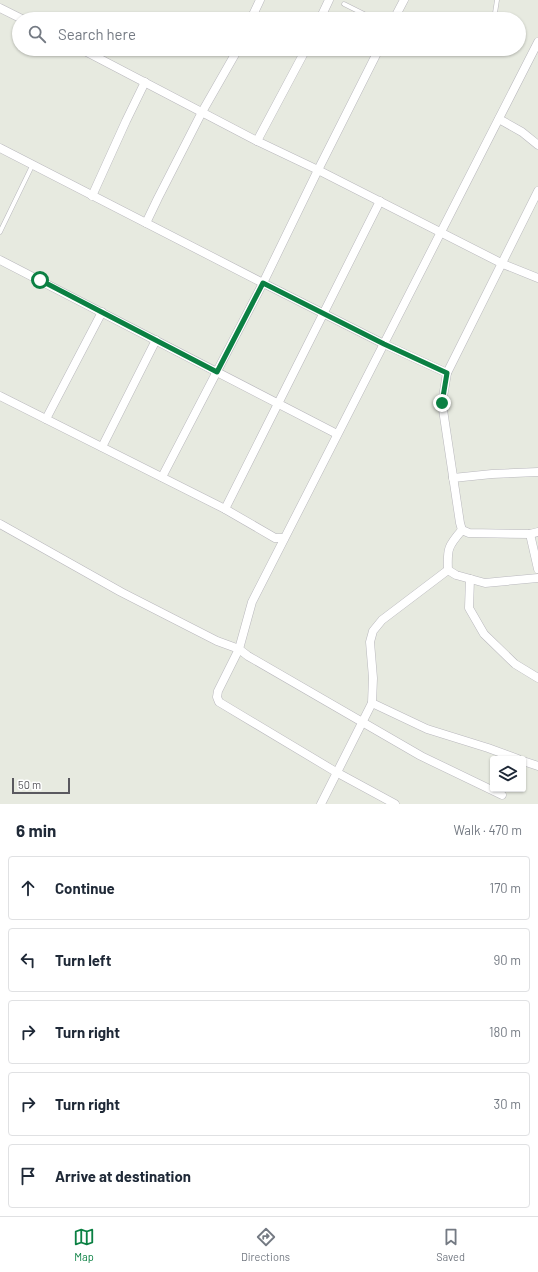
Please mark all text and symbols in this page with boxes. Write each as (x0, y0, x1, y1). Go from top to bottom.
search box (12, 12, 526, 56)
icon: search (26, 23, 48, 45)
text: Search here (58, 25, 136, 43)
route start (31, 271, 49, 289)
route end (433, 394, 451, 412)
map controls (490, 756, 526, 792)
button: layers (490, 756, 526, 792)
scale bar (12, 776, 70, 795)
text: 50 m (18, 778, 41, 791)
text: 6 min (16, 820, 56, 840)
text: Walk · 470 m (454, 822, 522, 838)
icon: ahead (17, 877, 39, 899)
text: Continue (55, 879, 115, 897)
text: 170 m (490, 880, 521, 896)
icon: left (17, 949, 39, 971)
text: Turn left (55, 951, 111, 969)
text: 90 m (494, 952, 521, 968)
icon: right (17, 1021, 39, 1043)
text: Turn right (55, 1023, 120, 1041)
text: 180 m (489, 1024, 521, 1040)
icon: right (17, 1093, 39, 1115)
text: Turn right (55, 1095, 120, 1113)
text: 30 m (494, 1096, 521, 1112)
icon: arrive (17, 1165, 39, 1187)
text: Arrive at destination (55, 1167, 191, 1185)
tab: Map (73, 1226, 95, 1263)
tab: Directions (241, 1226, 290, 1263)
tab: Saved (436, 1226, 465, 1263)

